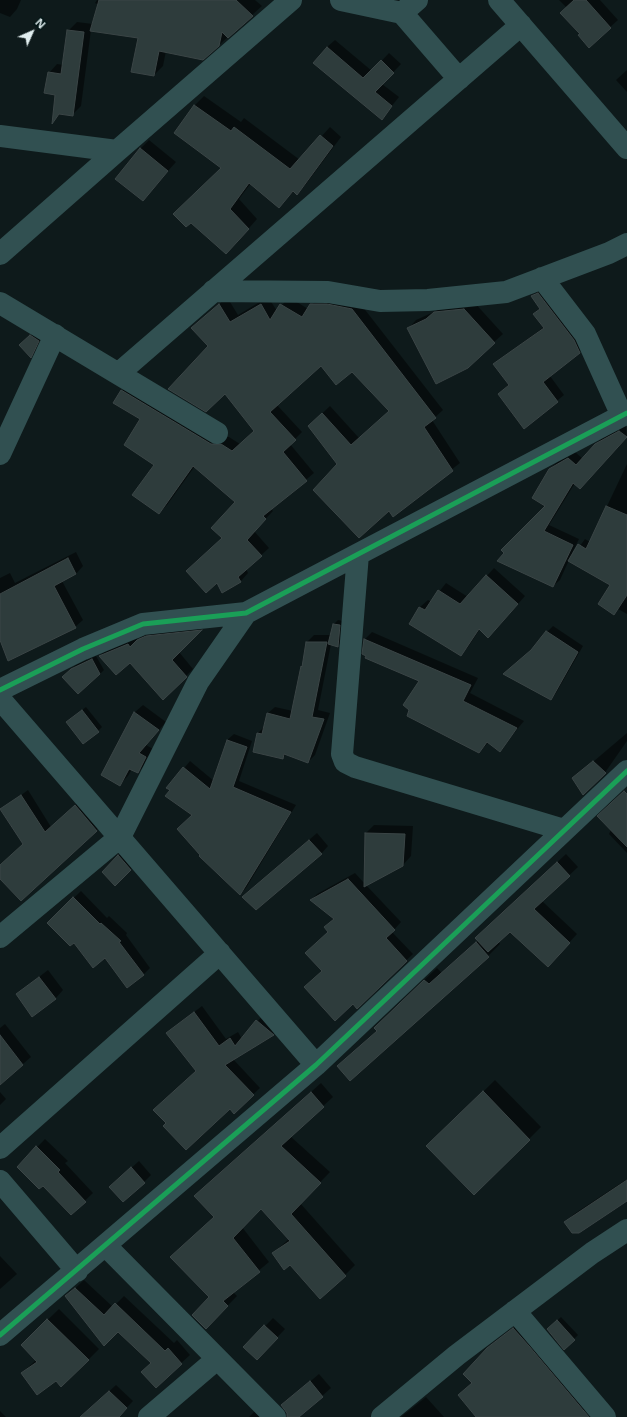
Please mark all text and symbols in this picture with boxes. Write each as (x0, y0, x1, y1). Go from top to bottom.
north arrow (12, 12, 52, 52)
text: N (32, 15, 49, 32)

